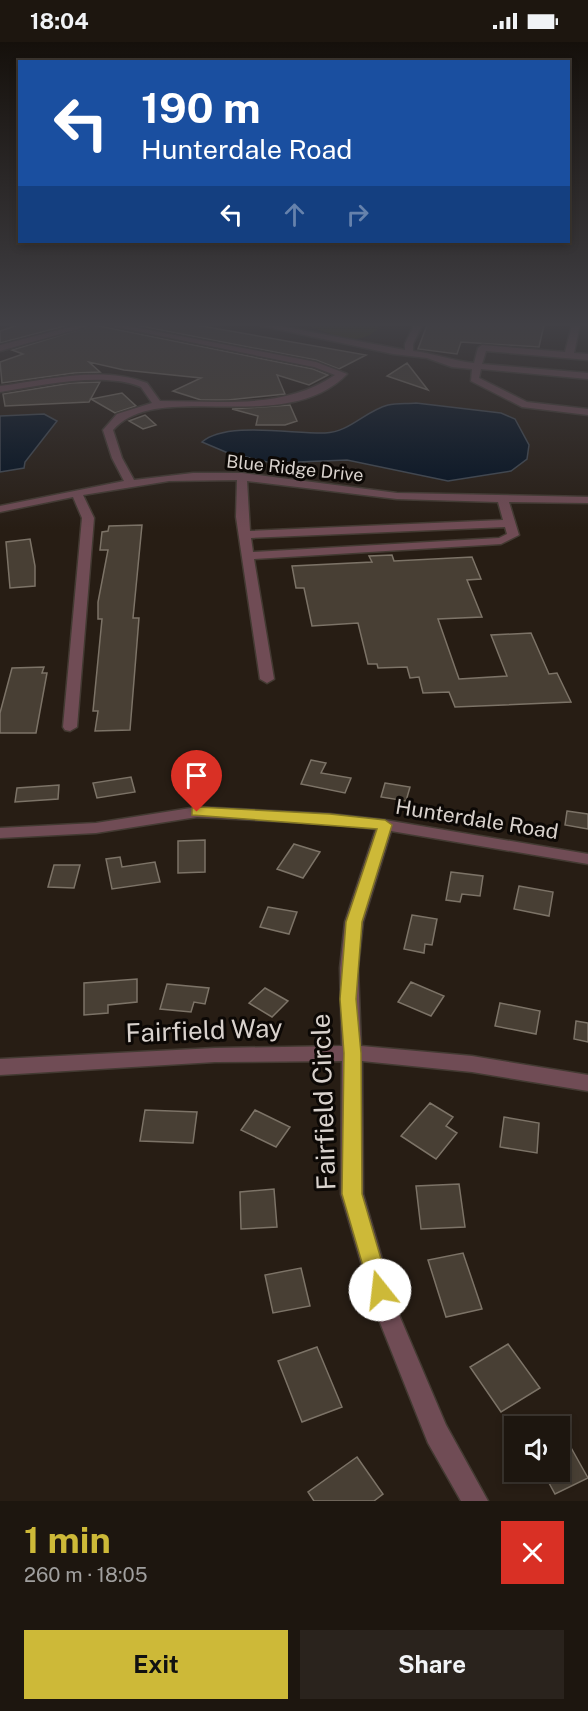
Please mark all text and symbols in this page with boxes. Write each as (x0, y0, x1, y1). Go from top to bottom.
text: 18:04 (30, 8, 89, 34)
text: 190 m (141, 83, 261, 132)
icon: left (42, 84, 120, 162)
text: Hunterdale Road (141, 133, 352, 165)
icon: left (215, 198, 248, 231)
icon: ahead (278, 198, 311, 231)
icon: right (341, 198, 374, 231)
street label: Blue Ridge Drive (225, 450, 365, 486)
pin (171, 750, 222, 812)
icon: arrive (180, 759, 213, 792)
street label: Hunterdale Road (394, 794, 560, 844)
street label: Fairfield Way (125, 1012, 283, 1048)
street label: Fairfield Circle (304, 1013, 342, 1191)
position arrow (348, 1258, 412, 1322)
map controls (504, 1416, 570, 1482)
button: sound (504, 1416, 570, 1482)
text: 1 min (24, 1519, 111, 1561)
button: close (501, 1521, 564, 1584)
text: 260 m · 18:05 (24, 1563, 147, 1587)
button: Exit (24, 1630, 288, 1699)
button: Share (300, 1630, 564, 1699)

